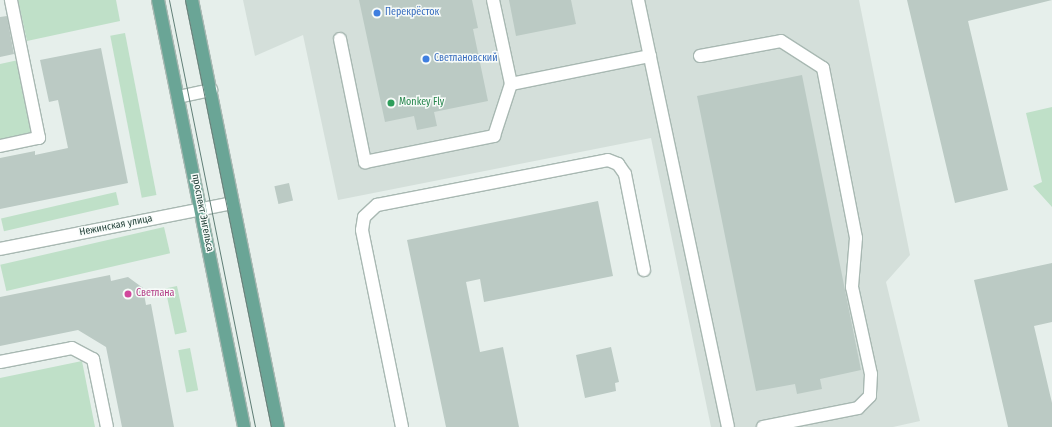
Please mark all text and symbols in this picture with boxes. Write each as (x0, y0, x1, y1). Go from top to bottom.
place label: Перекрёсток (385, 7, 439, 19)
marker: Перекрёсток (372, 8, 382, 18)
place label: Светлановский (434, 53, 498, 65)
marker: Светлановский (421, 54, 431, 64)
place label: Monkey Fly (399, 97, 444, 109)
marker: Monkey Fly (386, 98, 396, 108)
street label: проспект Энгельса (189, 173, 215, 253)
street label: Нежинская улица (78, 213, 154, 239)
place label: Светлана (136, 288, 175, 300)
marker: Светлана (123, 289, 133, 299)

